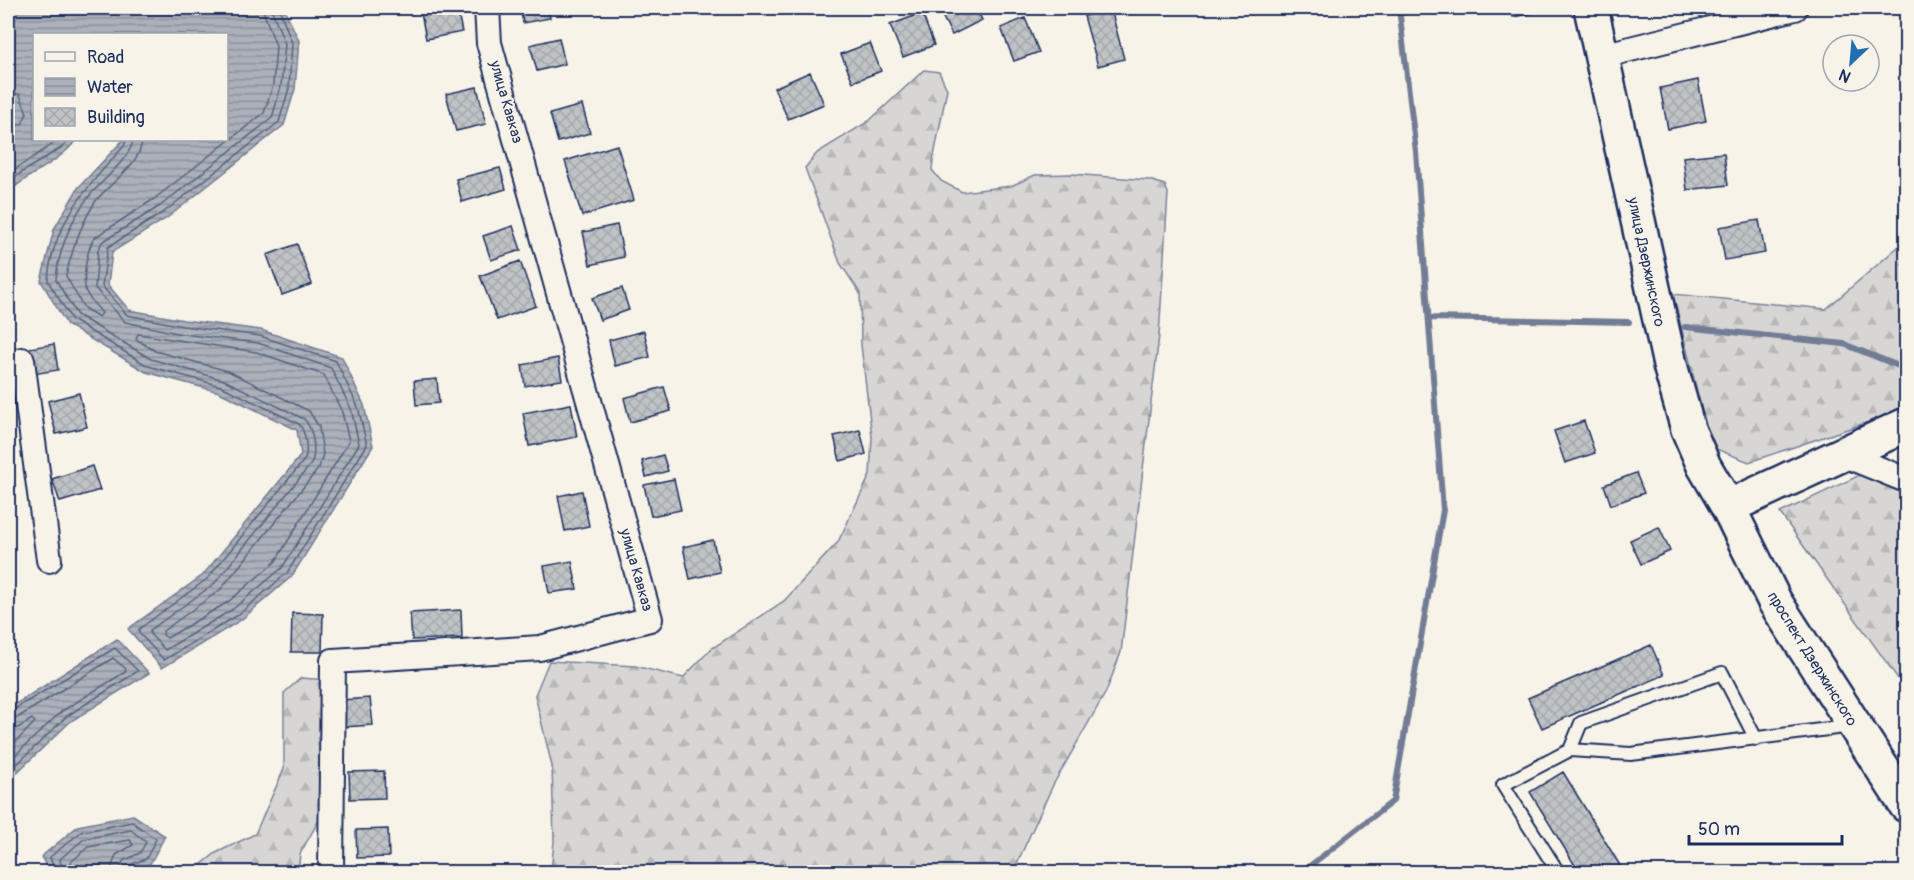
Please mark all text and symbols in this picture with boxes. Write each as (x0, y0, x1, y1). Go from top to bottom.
legend (33, 33, 228, 141)
north arrow (1821, 33, 1881, 93)
text: Road (87, 46, 124, 69)
street label: улица Кавказ (485, 57, 527, 146)
text: N (1835, 64, 1854, 87)
text: Water (87, 76, 133, 99)
text: Building (87, 106, 145, 129)
street label: улица Дзержинского (1623, 195, 1669, 328)
street label: улица Кавказ (615, 525, 657, 614)
street label: проспект Дзержинского (1763, 588, 1861, 730)
scale bar (1689, 808, 1842, 846)
text: 50 m (1698, 818, 1740, 841)

